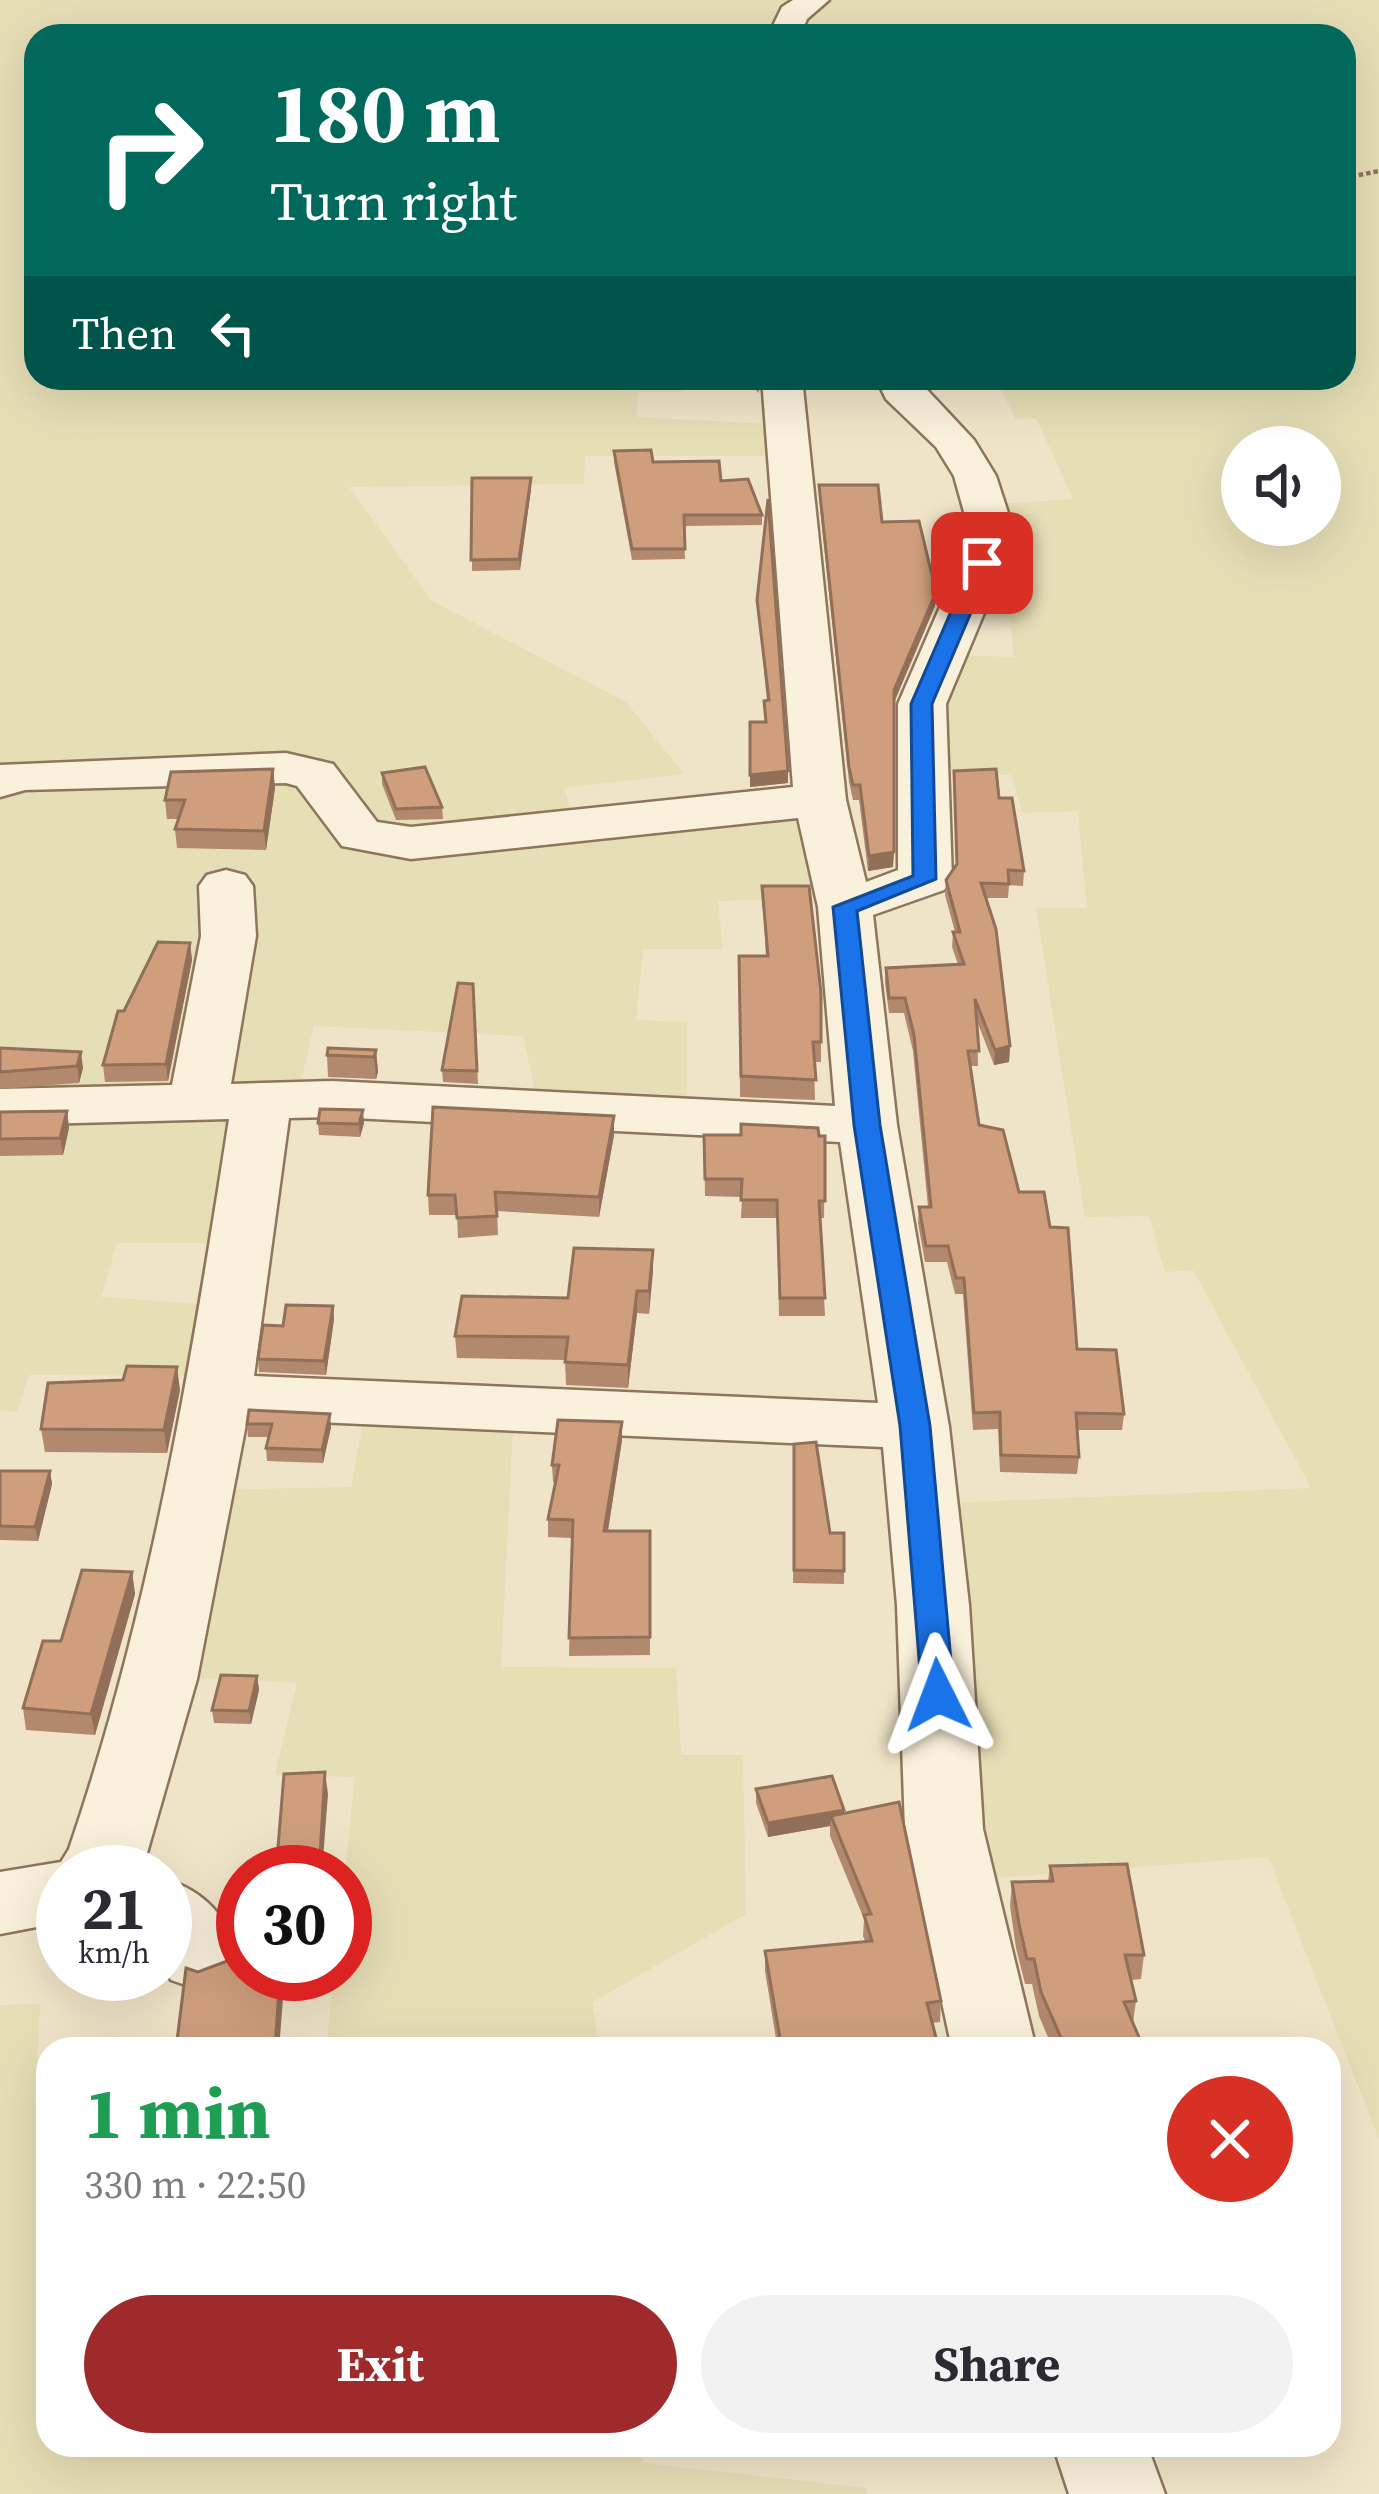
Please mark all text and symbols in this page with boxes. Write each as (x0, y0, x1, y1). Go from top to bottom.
text: 180 m (270, 55, 501, 170)
icon: right (72, 72, 228, 228)
text: Turn right (270, 164, 517, 238)
icon: left (200, 300, 266, 366)
text: Then (72, 302, 176, 364)
map controls (1221, 426, 1341, 546)
button: sound (1221, 426, 1341, 546)
pin (931, 512, 1033, 614)
icon: arrive (949, 530, 1015, 596)
position arrow (875, 1632, 1001, 1758)
speed limit sign: 30 (216, 1845, 372, 2001)
text: 21 (81, 1867, 147, 1949)
text: km/h (78, 1932, 150, 1973)
text: 1 min (84, 2063, 271, 2162)
button: close (1167, 2076, 1293, 2202)
text: 330 m · 22:50 (84, 2158, 306, 2211)
button: Exit (84, 2295, 677, 2433)
button: Share (701, 2295, 1293, 2433)

